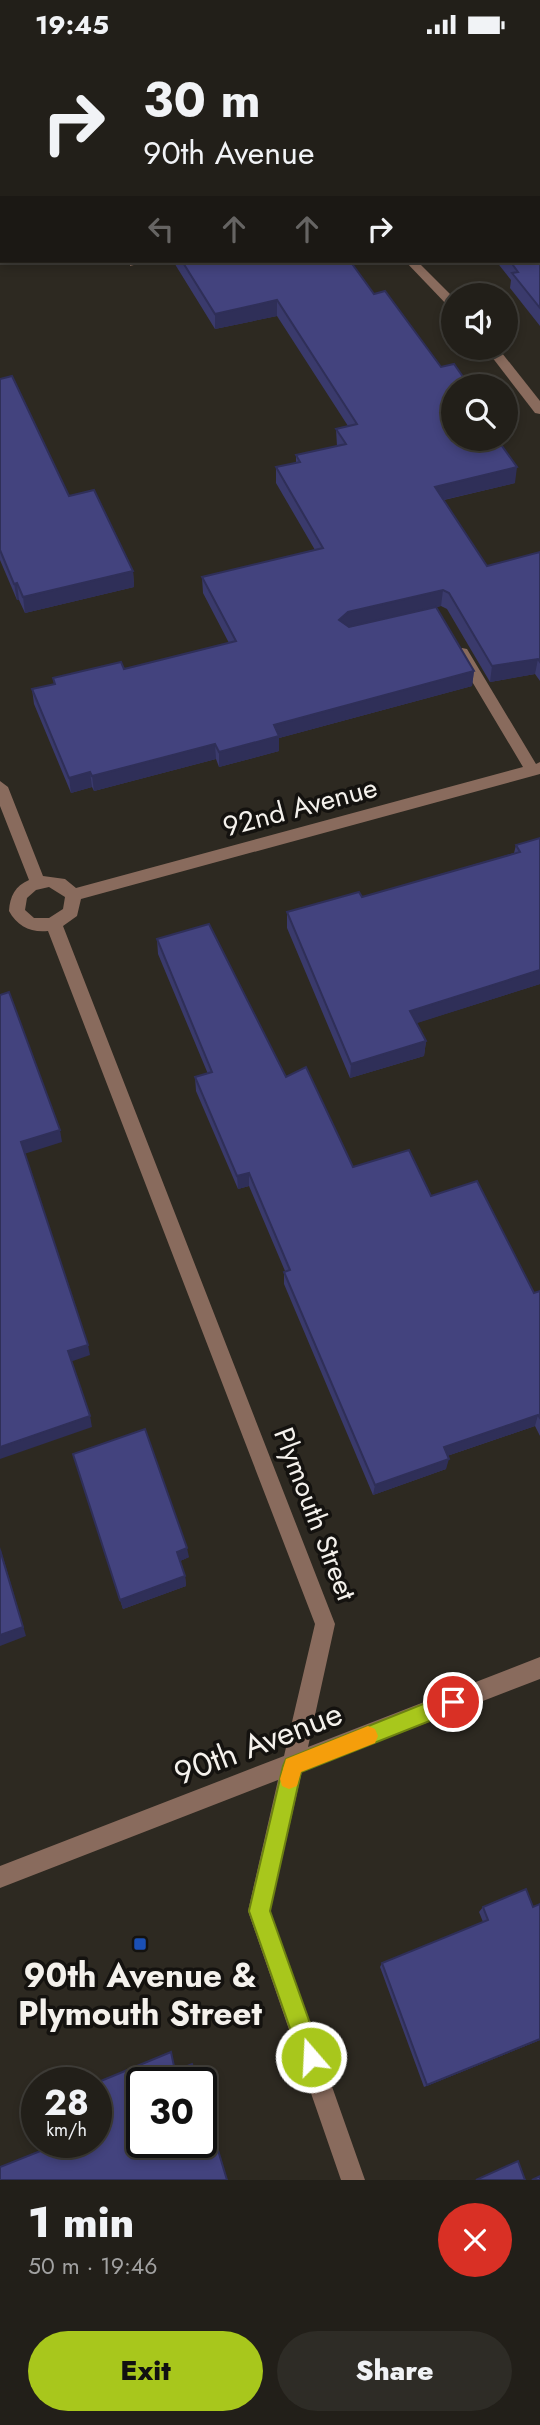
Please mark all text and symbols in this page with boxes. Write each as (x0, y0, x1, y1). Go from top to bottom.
text: 19:45 (35, 6, 109, 44)
text: 30 m (143, 65, 261, 135)
icon: right (28, 77, 119, 168)
text: 90th Avenue (143, 130, 314, 176)
icon: left (142, 210, 180, 248)
icon: ahead (215, 210, 253, 248)
icon: ahead (288, 210, 326, 248)
icon: right (361, 210, 399, 248)
map controls (441, 283, 518, 451)
button: sound (441, 283, 518, 360)
button: search (441, 374, 518, 451)
street label: 92nd Avenue (218, 767, 382, 847)
street label: Plymouth Street (263, 1421, 367, 1607)
pin (423, 1672, 483, 1732)
icon: arrive (434, 1683, 472, 1721)
street label: 90th Avenue (167, 1689, 349, 1797)
marker: 90th Avenue & Plymouth Street (132, 1936, 148, 1952)
place label: 90th Avenue & Plymouth Street (18, 1952, 262, 2037)
position arrow (274, 2020, 348, 2094)
speed limit sign: 30 (126, 2067, 217, 2158)
text: 28 (44, 2078, 89, 2128)
text: km/h (46, 2117, 87, 2143)
text: 1 min (28, 2192, 134, 2253)
button: close (438, 2203, 512, 2277)
text: 50 m · 19:46 (28, 2249, 157, 2283)
button: Exit (28, 2331, 263, 2411)
button: Share (277, 2331, 512, 2411)

